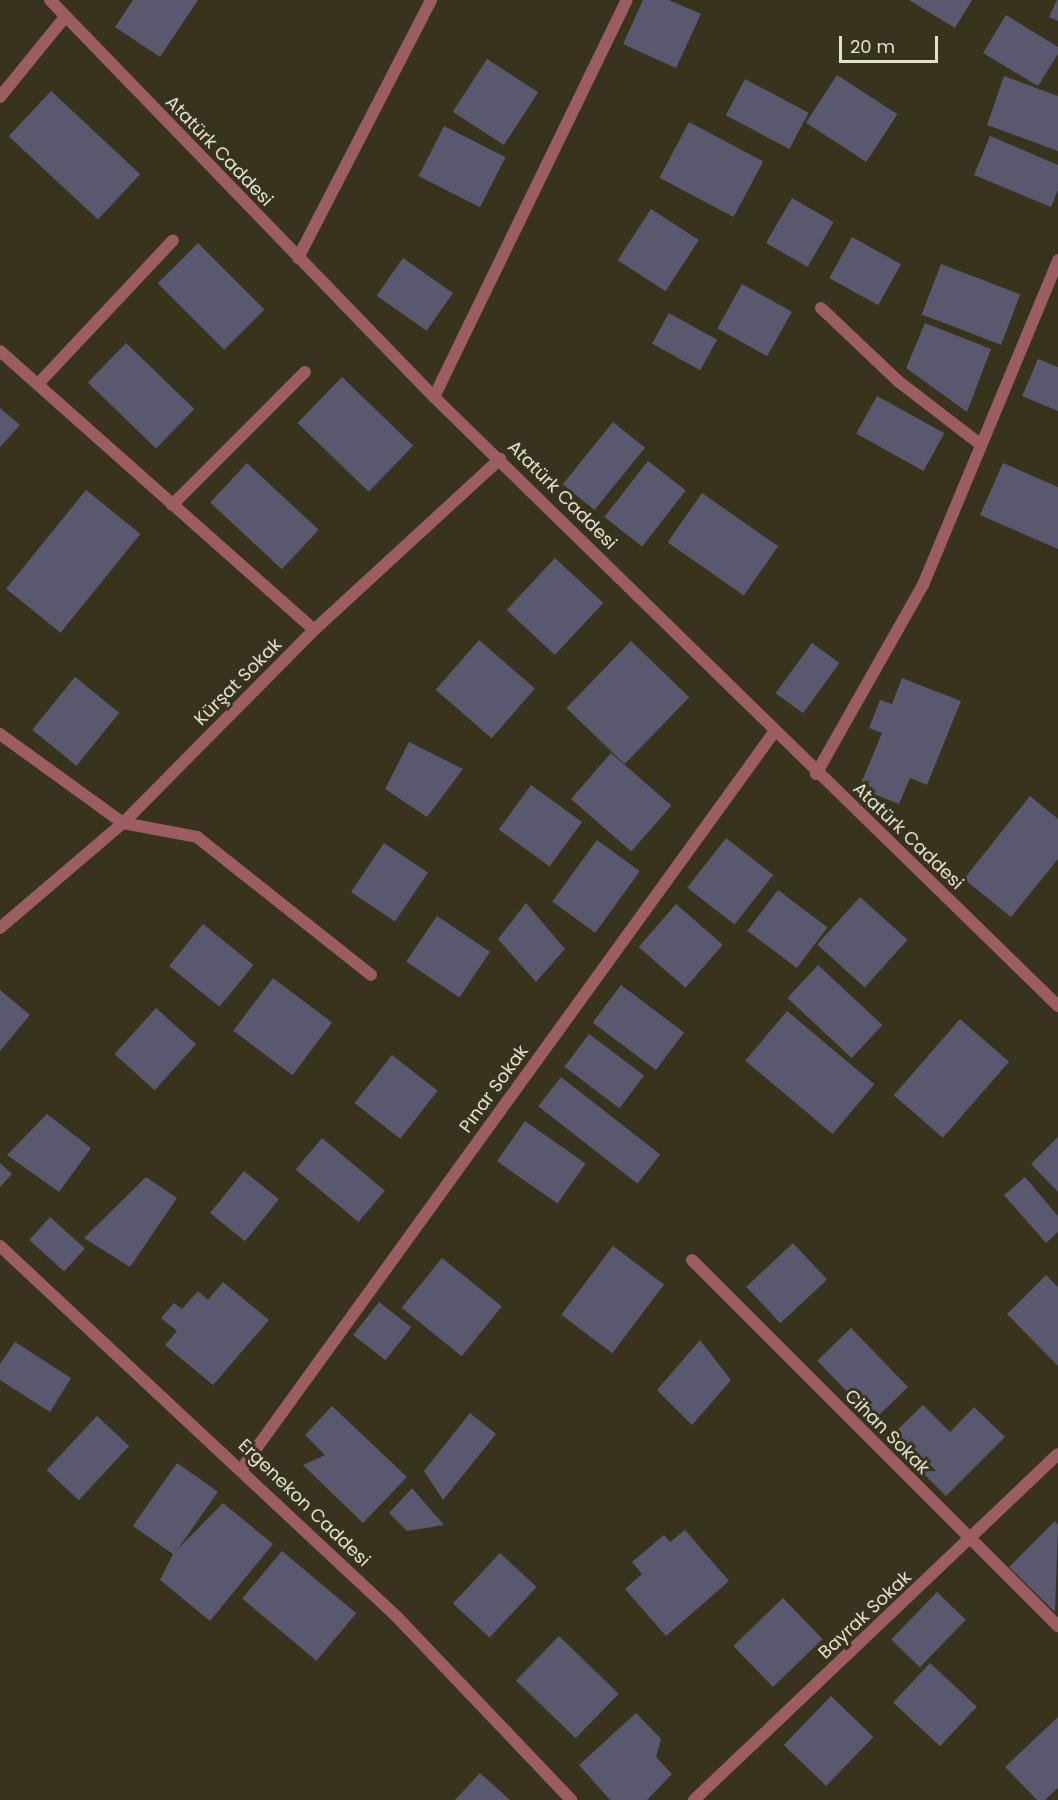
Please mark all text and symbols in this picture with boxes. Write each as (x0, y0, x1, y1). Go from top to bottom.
scale bar (842, 24, 941, 62)
text: 20 m (850, 34, 895, 59)
street label: Atatürk Caddesi (161, 91, 277, 211)
street label: Atatürk Caddesi (503, 436, 621, 554)
street label: Kürşat Sokak (190, 634, 286, 730)
street label: Atatürk Caddesi (848, 778, 968, 894)
street label: Pınar Sokak (455, 1041, 533, 1137)
street label: Cihan Sokak (840, 1385, 934, 1479)
street label: Ergenekon Caddesi (234, 1435, 374, 1571)
street label: Bayrak Sokak (814, 1566, 916, 1664)

